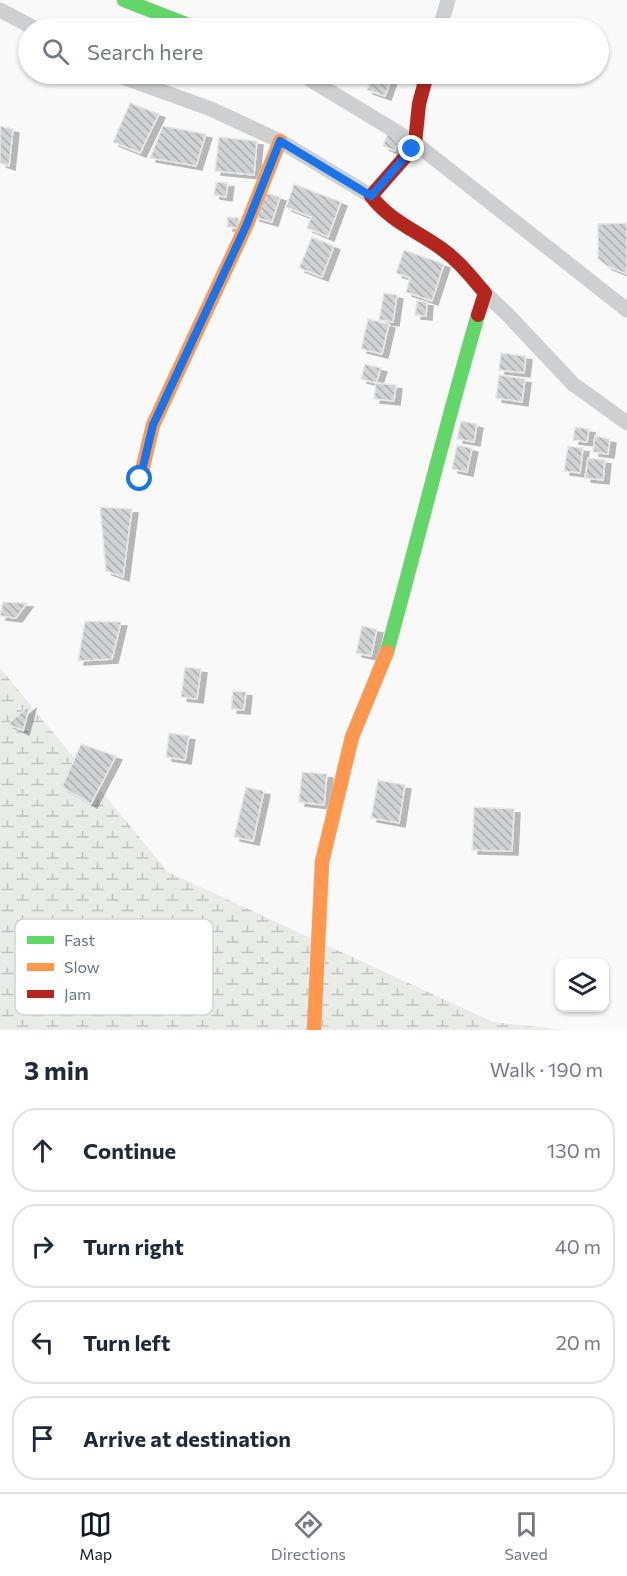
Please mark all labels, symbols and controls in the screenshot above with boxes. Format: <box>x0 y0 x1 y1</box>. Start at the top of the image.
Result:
search box <box>18 18 609 84</box>
icon: search <box>39 35 72 68</box>
text: Search here <box>87 38 203 65</box>
route end <box>398 135 424 161</box>
route start <box>126 465 152 491</box>
legend <box>15 919 213 1015</box>
text: Fast <box>64 930 95 949</box>
text: Slow <box>64 957 100 976</box>
map controls <box>555 958 609 1012</box>
button: layers <box>555 958 609 1012</box>
text: Jam <box>64 984 91 1003</box>
text: 3 min <box>24 1054 89 1085</box>
text: Walk · 190 m <box>490 1057 603 1081</box>
icon: ahead <box>26 1134 59 1167</box>
text: Continue <box>83 1137 176 1164</box>
text: 130 m <box>547 1138 601 1162</box>
icon: right <box>26 1230 59 1263</box>
text: Turn right <box>83 1233 184 1260</box>
text: 40 m <box>555 1234 601 1258</box>
icon: left <box>26 1326 59 1359</box>
text: Turn left <box>83 1329 170 1356</box>
text: 20 m <box>556 1330 601 1354</box>
icon: arrive <box>26 1422 59 1455</box>
text: Arrive at destination <box>83 1425 291 1452</box>
tab: Map <box>79 1508 112 1563</box>
tab: Directions <box>271 1508 346 1563</box>
tab: Saved <box>504 1508 548 1563</box>

